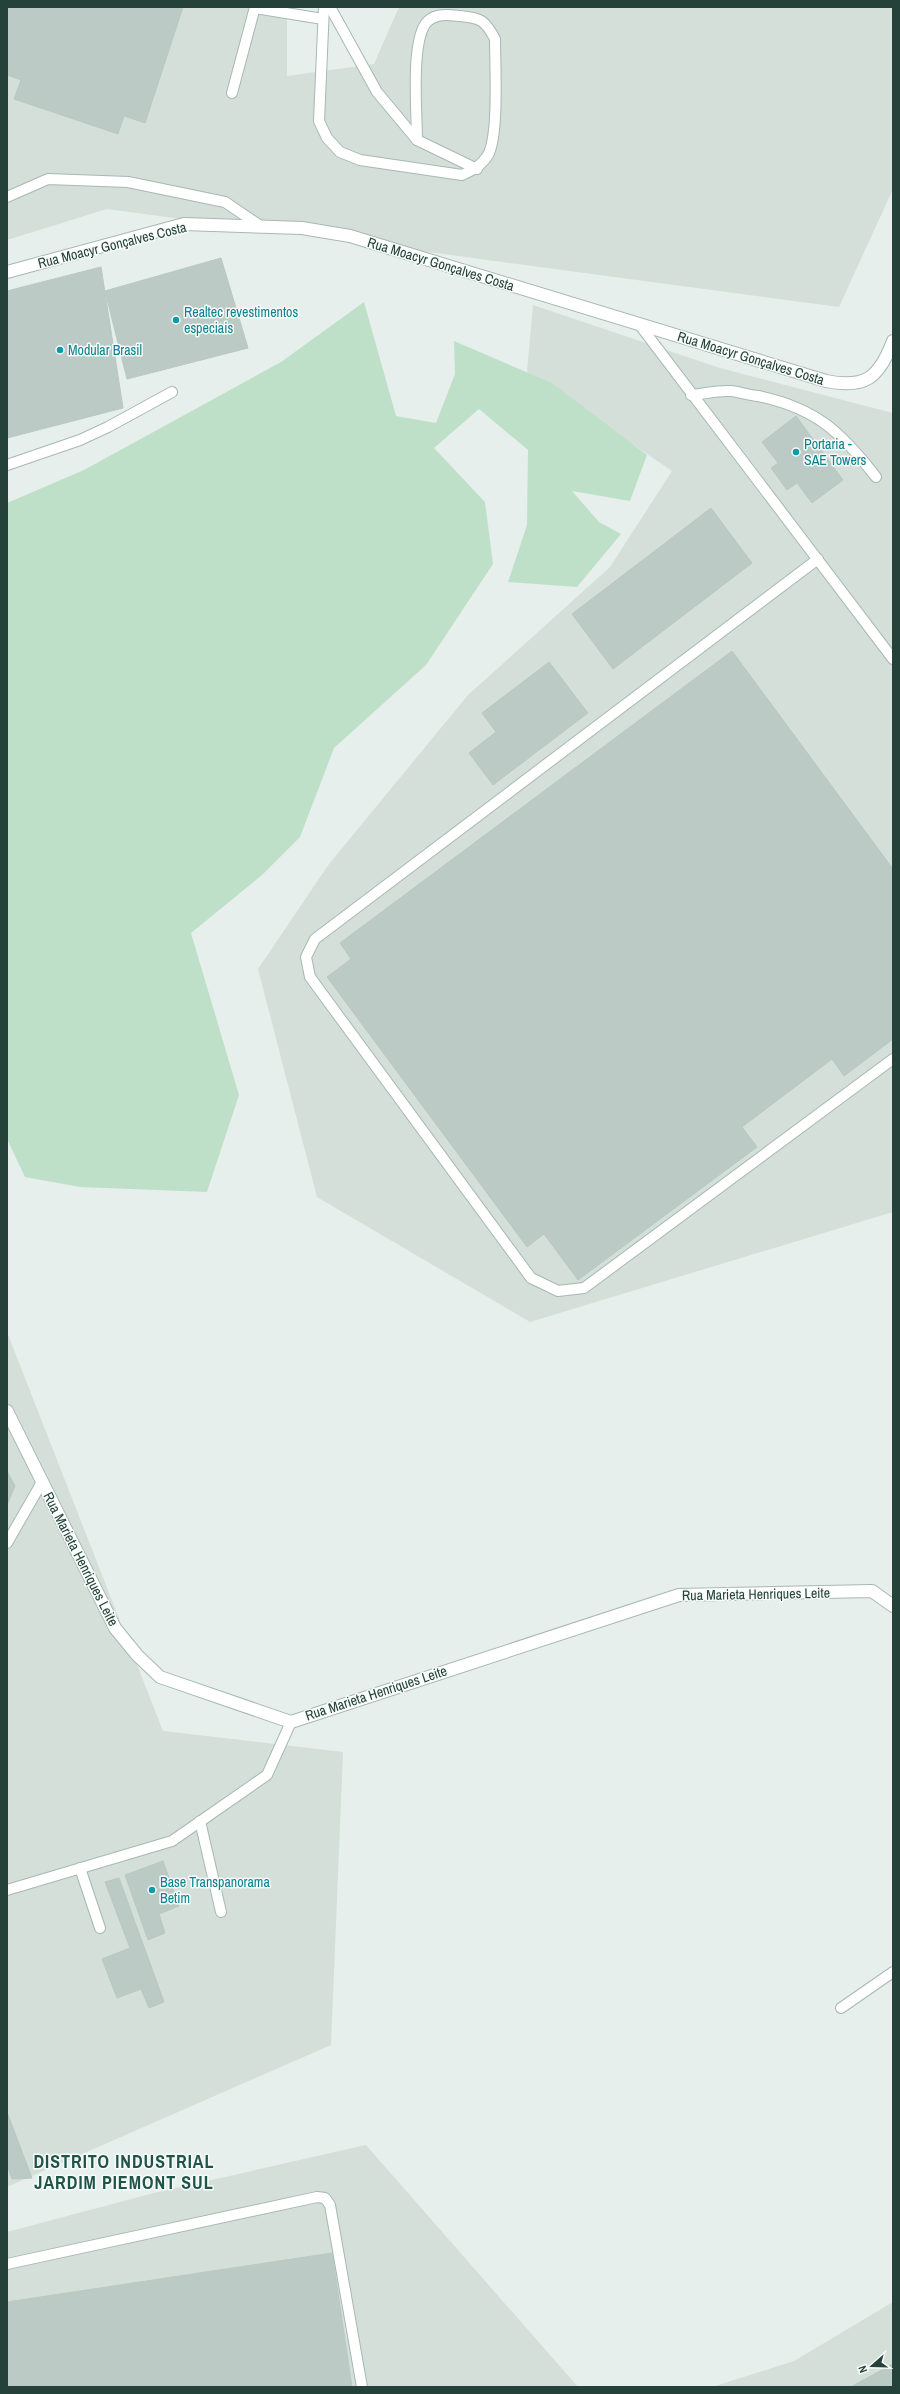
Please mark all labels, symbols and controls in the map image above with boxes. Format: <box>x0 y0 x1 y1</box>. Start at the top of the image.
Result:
street label: Rua Moacyr Gonçalves Costa <box>36 218 189 272</box>
street label: Rua Moacyr Gonçalves Costa <box>365 233 517 295</box>
place label: Realtec revestimentos especiais <box>184 303 298 337</box>
marker: Realtec revestimentos especiais <box>171 315 181 325</box>
street label: Rua Moacyr Gonçalves Costa <box>675 327 827 389</box>
place label: Modular Brasil <box>68 341 142 359</box>
marker: Modular Brasil <box>55 345 65 355</box>
place label: Portaria - SAE Towers <box>804 435 867 469</box>
marker: Portaria - SAE Towers <box>791 447 801 457</box>
street label: Rua Marieta Henriques Leite <box>39 1489 123 1629</box>
street label: Rua Marieta Henriques Leite <box>682 1584 830 1604</box>
street label: Rua Marieta Henriques Leite <box>303 1662 449 1724</box>
place label: Base Transpanorama Betim <box>160 1873 270 1907</box>
marker: Base Transpanorama Betim <box>147 1885 157 1895</box>
district label: DISTRITO INDUSTRIAL JARDIM PIEMONT SUL <box>33 2149 215 2195</box>
north arrow <box>852 2346 892 2386</box>
text: N <box>855 2364 870 2375</box>

